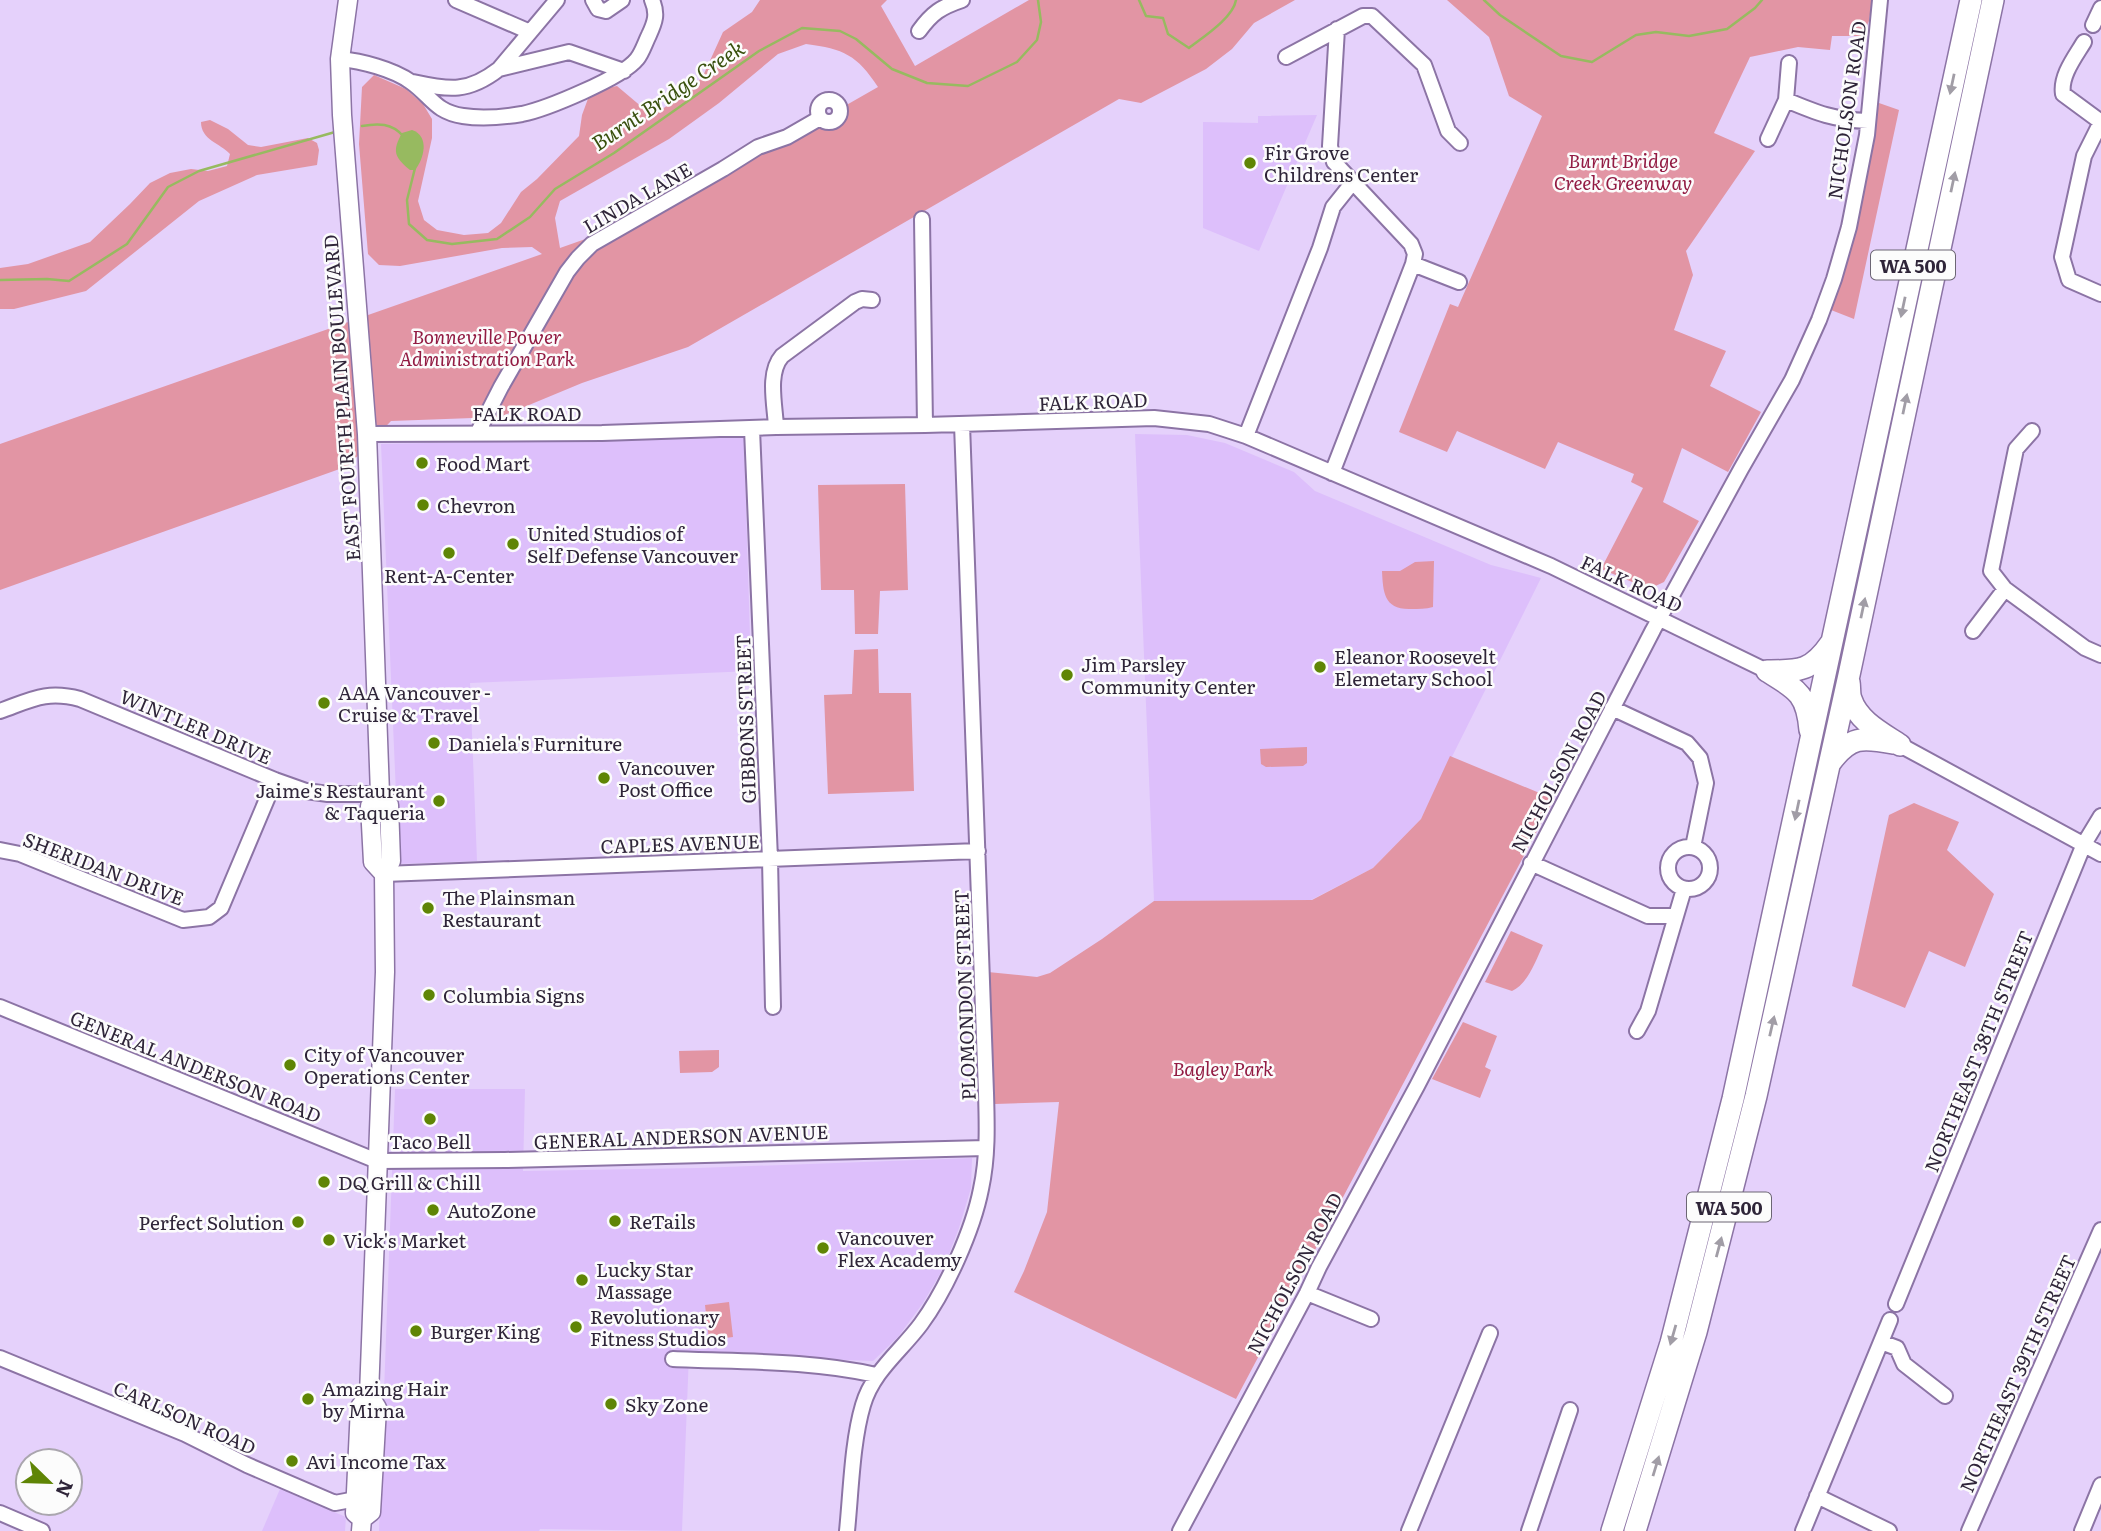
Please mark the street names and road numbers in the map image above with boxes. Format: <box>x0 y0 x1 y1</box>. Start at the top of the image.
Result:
street label: NICHOLSON ROAD <box>1820 19 1872 201</box>
street label: LINDA LANE <box>578 155 696 239</box>
street label: EAST FOURTH PLAIN BOULEVARD <box>316 234 366 562</box>
road number: WA 500 <box>1871 250 1955 279</box>
street label: FALK ROAD <box>1038 385 1148 417</box>
street label: FALK ROAD <box>472 399 582 427</box>
street label: FALK ROAD <box>1577 547 1687 619</box>
street label: GIBBONS STREET <box>728 634 762 804</box>
street label: WINTLER DRIVE <box>116 681 276 771</box>
street label: NICHOLSON ROAD <box>1503 685 1613 857</box>
street label: SHERIDAN DRIVE <box>19 824 189 912</box>
street label: CAPLES AVENUE <box>600 826 760 860</box>
street label: PLOMONDON STREET <box>946 889 982 1101</box>
street label: NORTHEAST 38TH STREET <box>1917 926 2039 1176</box>
street label: GENERAL ANDERSON ROAD <box>66 1003 326 1129</box>
street label: GENERAL ANDERSON AVENUE <box>533 1117 829 1155</box>
street label: NICHOLSON ROAD <box>1239 1187 1349 1359</box>
road number: WA 500 <box>1687 1192 1771 1222</box>
street label: NORTHEAST 39TH STREET <box>1952 1250 2082 1496</box>
street label: CARLSON ROAD <box>109 1373 261 1461</box>

